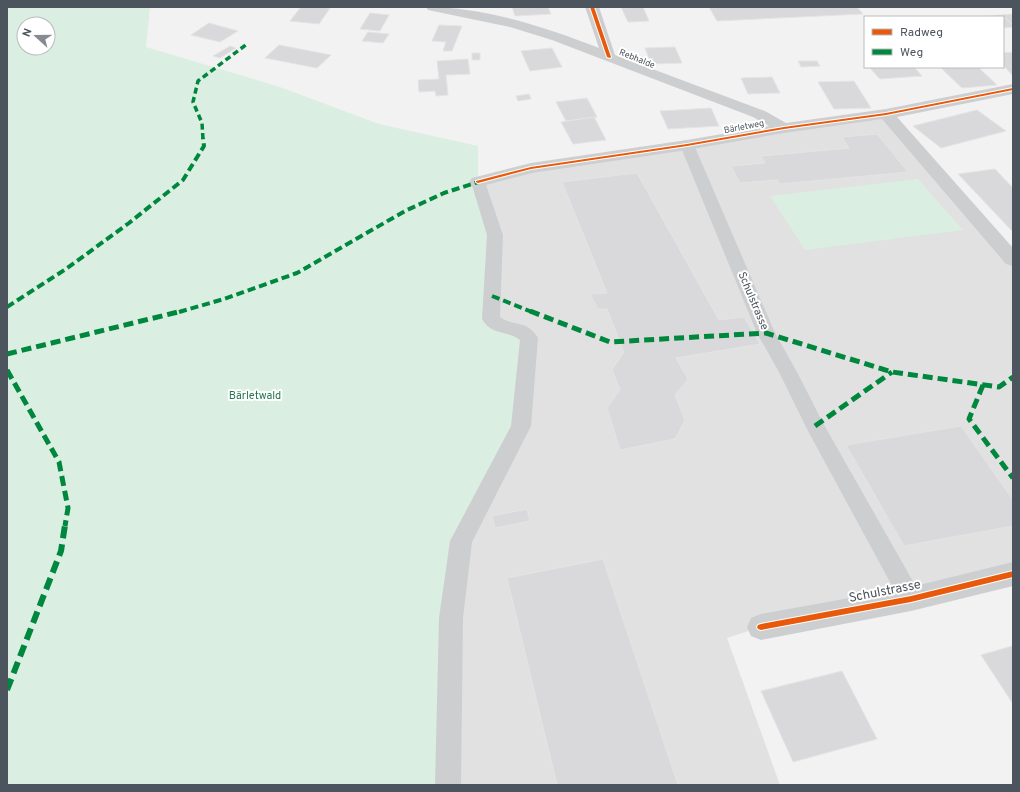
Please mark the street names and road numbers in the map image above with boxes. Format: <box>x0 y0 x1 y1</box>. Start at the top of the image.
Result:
street label: Rebhalde <box>617 47 657 71</box>
street label: Bärletweg <box>723 118 765 136</box>
street label: Schulstrasse <box>734 270 772 332</box>
street label: Schulstrasse <box>848 577 922 607</box>

